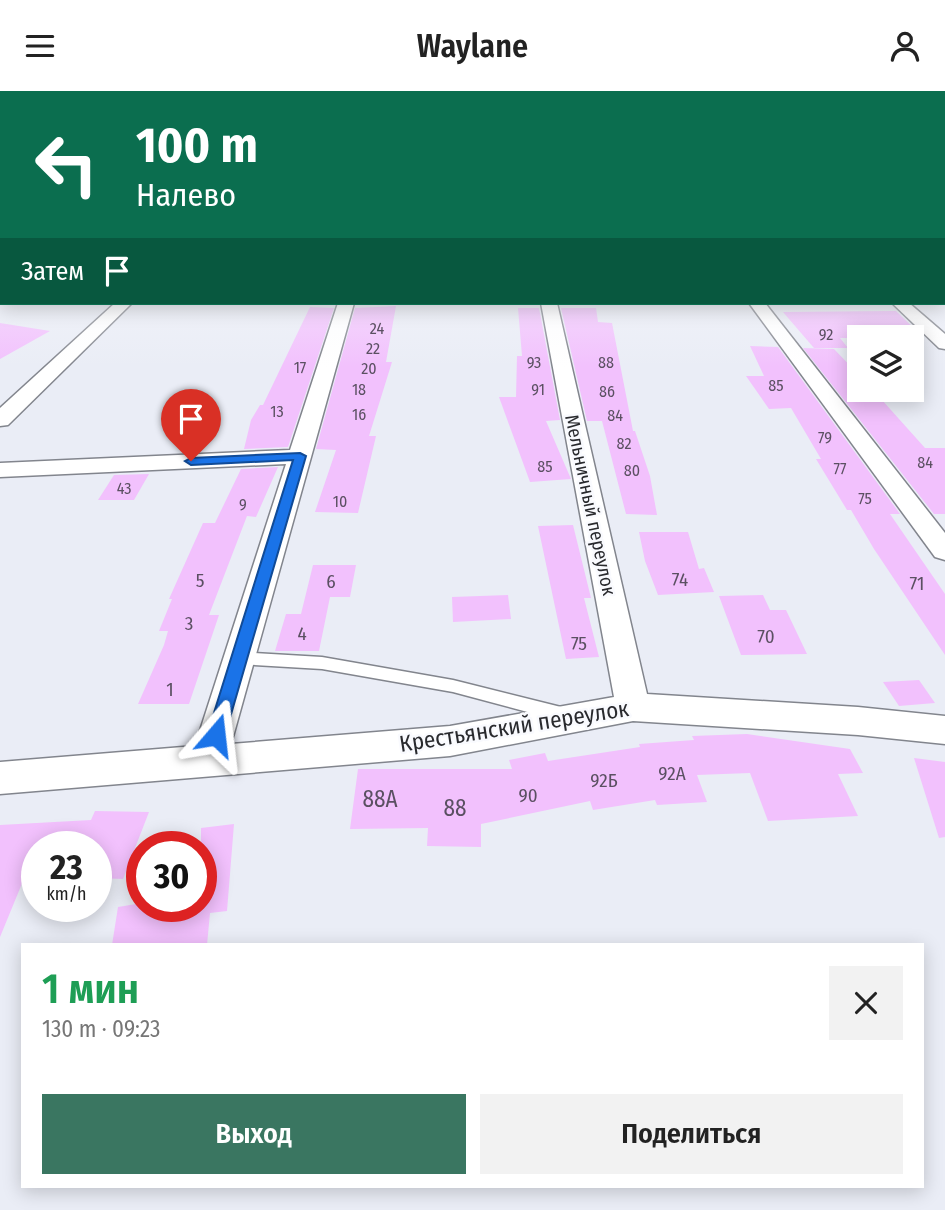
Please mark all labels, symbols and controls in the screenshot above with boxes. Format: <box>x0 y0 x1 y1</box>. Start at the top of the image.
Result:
icon: menu <box>21 27 59 65</box>
text: Waylane <box>417 27 528 65</box>
icon: person <box>886 27 924 65</box>
text: 100 m <box>136 116 258 175</box>
icon: left <box>21 119 112 210</box>
text: Налево <box>136 176 236 214</box>
icon: arrive <box>98 252 136 290</box>
text: Затем <box>21 256 84 287</box>
house number: 24 <box>370 319 384 338</box>
house number: 92 <box>819 325 833 344</box>
map controls <box>847 325 924 402</box>
button: layers <box>847 325 924 402</box>
house number: 22 <box>366 339 380 358</box>
house number: 93 <box>527 353 541 372</box>
house number: 88 <box>598 353 614 372</box>
house number: 17 <box>294 358 307 377</box>
house number: 20 <box>361 359 377 378</box>
house number: 85 <box>768 376 784 395</box>
house number: 18 <box>352 380 366 399</box>
house number: 91 <box>531 380 545 399</box>
house number: 86 <box>599 382 615 401</box>
pin <box>161 389 221 461</box>
icon: arrive <box>172 400 210 438</box>
house number: 13 <box>270 402 284 421</box>
house number: 16 <box>352 405 366 424</box>
house number: 84 <box>607 406 623 425</box>
street label: Мельничный переулок <box>560 413 621 598</box>
house number: 79 <box>818 428 832 447</box>
house number: 82 <box>617 434 631 453</box>
house number: 84 <box>917 453 933 472</box>
house number: 85 <box>537 457 553 476</box>
house number: 77 <box>833 459 847 478</box>
house number: 80 <box>624 461 640 480</box>
house number: 43 <box>117 479 131 498</box>
house number: 75 <box>858 489 872 508</box>
house number: 10 <box>333 492 347 511</box>
house number: 9 <box>239 495 247 514</box>
house number: 74 <box>672 568 688 591</box>
house number: 5 <box>196 569 204 592</box>
house number: 6 <box>326 570 336 593</box>
house number: 71 <box>910 572 924 595</box>
house number: 3 <box>185 612 193 635</box>
house number: 4 <box>297 622 307 645</box>
house number: 70 <box>757 625 775 648</box>
house number: 75 <box>571 632 587 655</box>
house number: 1 <box>166 678 174 701</box>
street label: Крестьянский переулок <box>397 694 631 758</box>
position arrow <box>179 698 253 772</box>
house number: 92А <box>658 762 686 785</box>
house number: 92Б <box>590 769 618 792</box>
house number: 90 <box>518 784 538 807</box>
house number: 88А <box>362 785 398 813</box>
house number: 88 <box>444 794 467 822</box>
speed limit sign: 30 <box>126 831 217 922</box>
text: 23 <box>50 846 83 888</box>
text: km/h <box>46 883 87 905</box>
text: 1 мин <box>42 964 139 1014</box>
button: close <box>829 966 903 1040</box>
text: 130 m · 09:23 <box>42 1015 160 1043</box>
button: Выход <box>42 1094 466 1174</box>
button: Поделиться <box>480 1094 903 1174</box>

